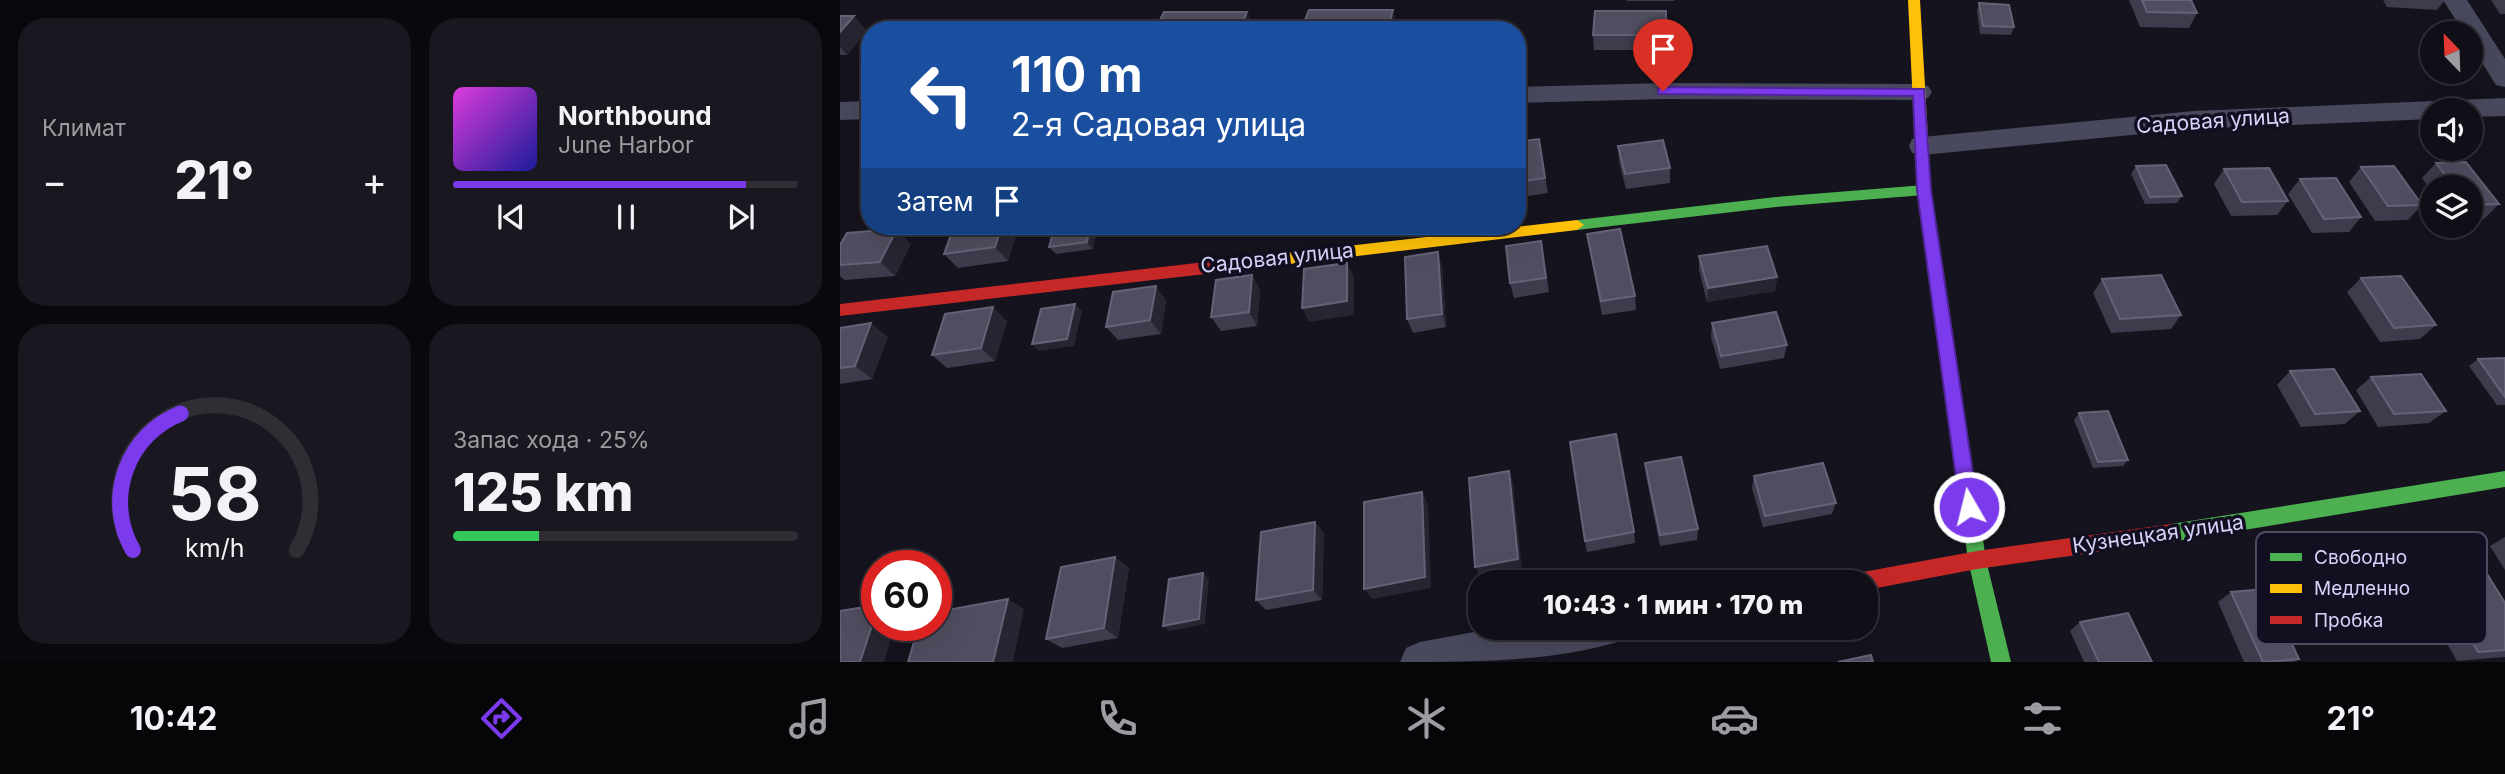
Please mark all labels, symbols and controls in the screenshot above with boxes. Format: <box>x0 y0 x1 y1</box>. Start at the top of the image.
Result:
pin <box>1633 19 1693 91</box>
north arrow <box>2420 21 2483 84</box>
map controls <box>2420 21 2483 238</box>
icon: arrive <box>1644 30 1682 68</box>
text: 110 m <box>1011 45 1143 104</box>
icon: left <box>896 49 987 140</box>
button: sound <box>2420 98 2483 161</box>
text: Northbound <box>558 100 712 131</box>
street label: Садовая улица <box>2135 103 2291 138</box>
text: 2-я Садовая улица <box>1011 105 1306 144</box>
text: Климат <box>42 114 126 142</box>
text: June Harbor <box>558 131 694 159</box>
text: 21° <box>174 149 255 212</box>
text: − <box>42 158 67 204</box>
text: + <box>362 158 387 204</box>
button: layers <box>2420 175 2483 238</box>
icon: arrive <box>988 182 1026 220</box>
text: Затем <box>896 186 974 217</box>
icon: previous <box>492 198 530 236</box>
icon: pause <box>607 198 645 236</box>
icon: next <box>722 198 760 236</box>
street label: Садовая улица <box>1199 237 1355 278</box>
text: Запас хода · 25% <box>453 426 650 454</box>
text: 58 <box>168 449 261 538</box>
text: 125 km <box>453 461 633 524</box>
position arrow <box>1932 470 2006 544</box>
street label: Кузнецкая улица <box>2071 509 2245 558</box>
legend <box>2256 532 2487 644</box>
text: km/h <box>185 533 244 563</box>
text: Свободно <box>2314 546 2407 569</box>
speed limit sign: 60 <box>861 550 952 641</box>
text: Медленно <box>2314 577 2410 600</box>
text: 10:43 · 1 мин · 170 m <box>1543 589 1803 620</box>
text: Пробка <box>2314 609 2383 632</box>
icon: directions <box>477 694 526 743</box>
icon: music <box>785 694 834 743</box>
icon: phone <box>1093 694 1142 743</box>
icon: climate <box>1402 694 1451 743</box>
icon: car <box>1710 694 1759 743</box>
icon: filters <box>2018 694 2067 743</box>
text: 10:42 <box>130 699 218 738</box>
text: 21° <box>2327 699 2375 738</box>

